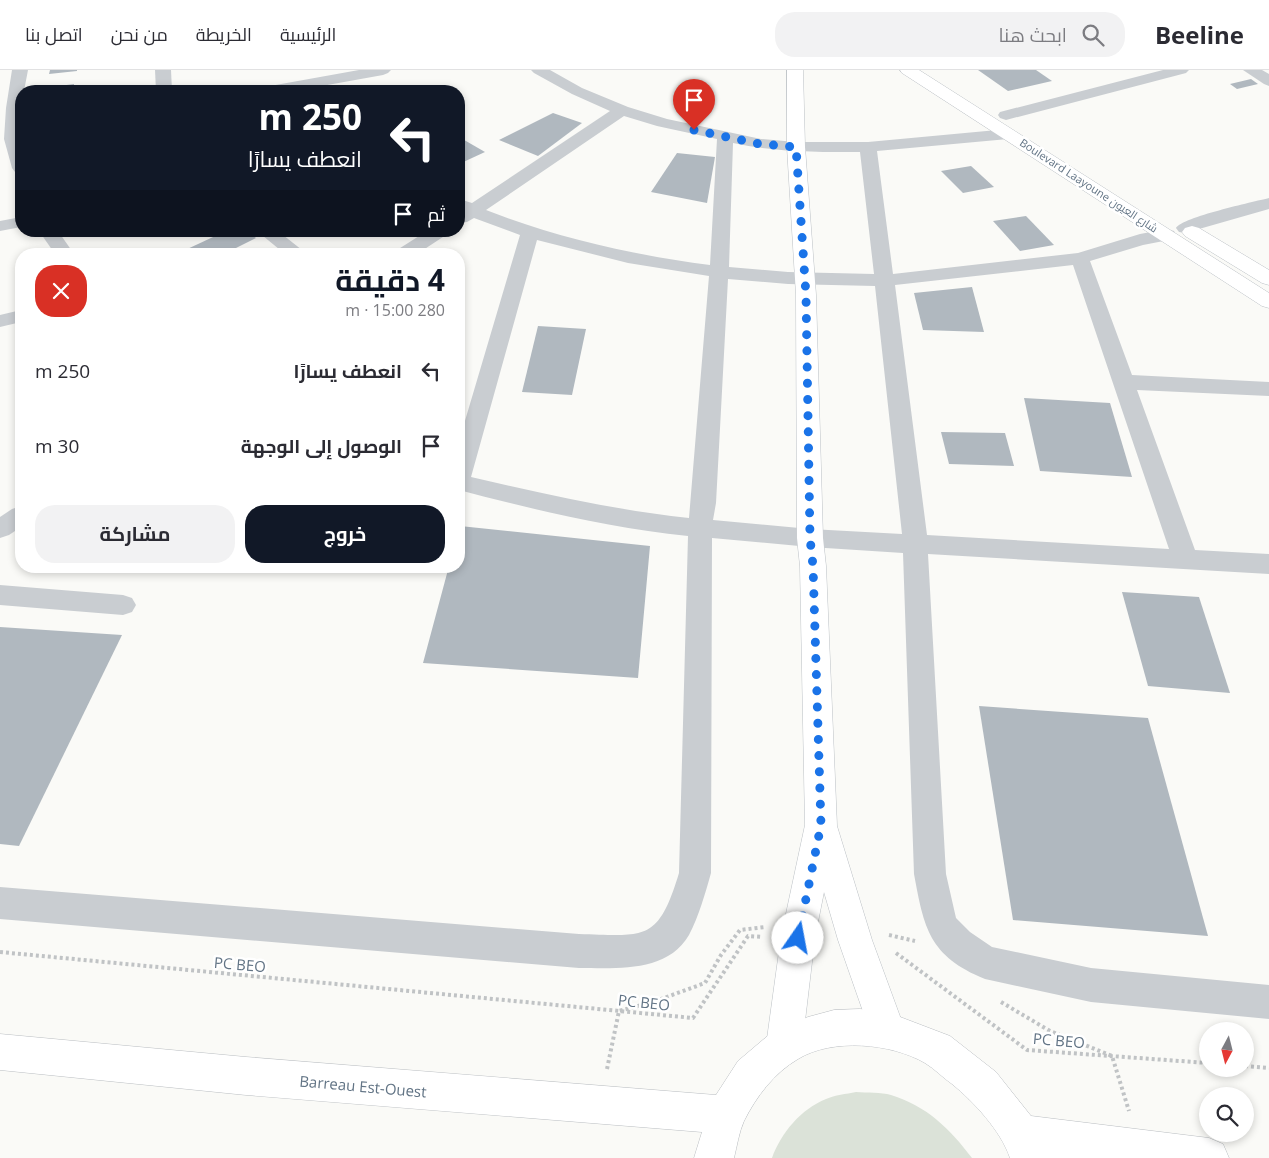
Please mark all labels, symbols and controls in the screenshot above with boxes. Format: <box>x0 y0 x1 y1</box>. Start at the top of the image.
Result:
search box <box>775 12 1125 57</box>
text: Beeline <box>1155 18 1244 51</box>
icon: search <box>1079 21 1107 49</box>
text: اتصل بنا <box>25 22 83 46</box>
text: من نحن <box>111 22 168 46</box>
text: الخريطة <box>196 22 252 46</box>
text: الرئيسية <box>280 22 336 46</box>
text: ابحث هنا <box>998 22 1067 48</box>
pin <box>673 79 715 130</box>
icon: arrive <box>680 86 708 114</box>
text: 250 m <box>258 93 362 140</box>
icon: left <box>380 105 445 170</box>
street label: Boulevard Laayoune شارع العيون <box>1017 135 1161 236</box>
text: انعطف يسارًا <box>248 143 362 173</box>
icon: arrive <box>389 200 417 228</box>
text: ثم <box>427 201 445 227</box>
text: 4 دقيقة <box>335 259 445 300</box>
button: close <box>35 265 87 317</box>
text: 280 m · 15:00 <box>345 299 445 321</box>
icon: left <box>417 357 445 385</box>
text: 250 m <box>35 358 90 384</box>
text: انعطف يسارًا <box>293 358 402 384</box>
icon: arrive <box>417 432 445 460</box>
text: 30 m <box>35 433 79 459</box>
text: الوصول إلى الوجهة <box>241 433 402 459</box>
button: مشاركة <box>35 505 235 563</box>
button: خروج <box>245 505 445 563</box>
position arrow <box>771 911 823 963</box>
street label: PC BEO <box>213 952 267 976</box>
street label: PC BEO <box>617 989 671 1015</box>
north arrow <box>1199 1022 1254 1078</box>
map controls <box>1199 1022 1254 1142</box>
street label: PC BEO <box>1032 1028 1086 1052</box>
street label: Barreau Est-Ouest <box>299 1070 427 1102</box>
button: search <box>1199 1087 1254 1142</box>

